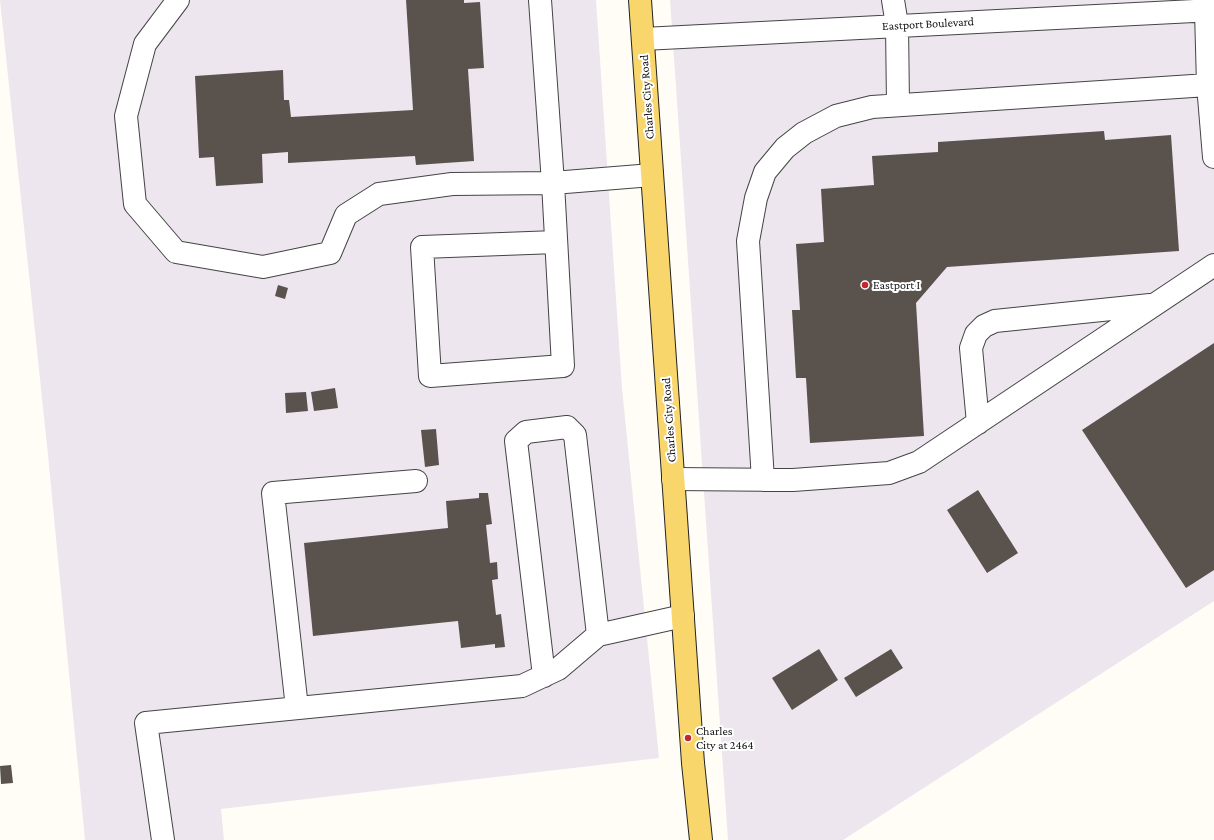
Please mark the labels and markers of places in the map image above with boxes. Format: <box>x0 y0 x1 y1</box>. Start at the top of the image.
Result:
place label: Eastport I <box>873 278 920 292</box>
marker: Eastport I <box>860 280 870 290</box>
place label: Charles City at 2464 <box>696 724 754 752</box>
marker: Charles City at 2464 <box>683 733 693 743</box>

